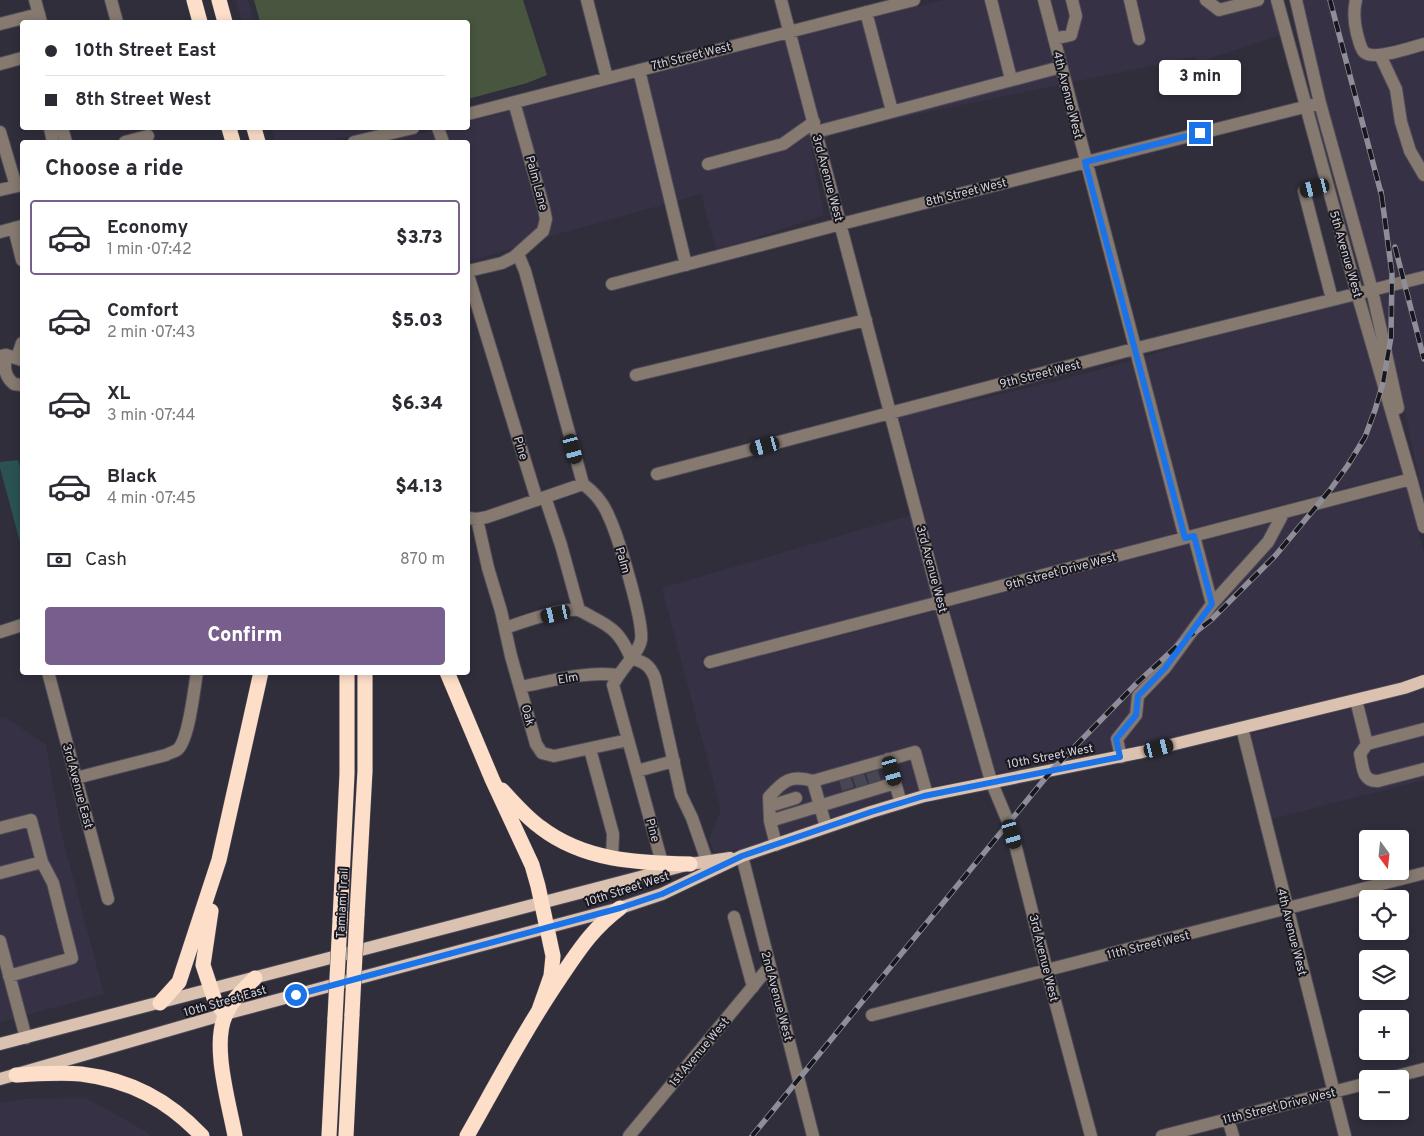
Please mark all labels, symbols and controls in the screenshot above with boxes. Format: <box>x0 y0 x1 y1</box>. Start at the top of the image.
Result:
text: 10th Street East <box>75 39 216 63</box>
street label: 7th Street West <box>650 39 733 75</box>
street label: 4th Avenue West <box>1048 50 1086 141</box>
callout: 3 min <box>1159 61 1241 96</box>
text: 3 min <box>1179 67 1221 87</box>
text: 8th Street West <box>75 88 211 112</box>
route end <box>1189 122 1211 144</box>
street label: 3rd Avenue West <box>808 133 846 224</box>
street label: Palm Lane <box>521 154 551 213</box>
text: Choose a ride <box>45 156 183 183</box>
street label: 8th Street West <box>924 175 1008 211</box>
car <box>1298 177 1331 199</box>
street label: 5th Avenue West <box>1325 209 1365 300</box>
icon: car <box>47 215 92 260</box>
text: Economy <box>107 216 188 240</box>
text: $3.73 <box>396 226 443 250</box>
text: 1 min · 07:42 <box>107 240 192 260</box>
icon: car <box>47 298 92 343</box>
text: Comfort <box>107 299 179 323</box>
text: $5.03 <box>391 309 443 333</box>
text: 2 min · 07:43 <box>107 323 195 343</box>
street label: 9th Street West <box>998 357 1082 393</box>
icon: car <box>47 381 92 426</box>
text: XL <box>107 382 130 406</box>
text: $6.34 <box>391 392 443 416</box>
text: 3 min · 07:44 <box>107 406 196 426</box>
car <box>561 433 584 465</box>
street label: Pine <box>509 434 531 462</box>
car <box>748 435 781 457</box>
icon: car <box>47 464 92 509</box>
text: Black <box>107 465 157 489</box>
text: $4.13 <box>395 475 443 499</box>
text: 4 min · 07:45 <box>107 489 196 509</box>
street label: 3rd Avenue West <box>912 524 950 615</box>
street label: Palm <box>611 545 633 575</box>
icon: cash <box>45 546 73 574</box>
text: Cash <box>85 548 127 572</box>
street label: 9th Street Drive West <box>1004 549 1118 594</box>
text: 870 m <box>400 550 445 570</box>
car <box>539 603 572 625</box>
button: Confirm <box>45 607 445 665</box>
street label: Elm <box>557 669 580 689</box>
street label: Oak <box>517 703 538 728</box>
car <box>1142 737 1175 759</box>
street label: 10th Street West <box>1006 741 1095 773</box>
street label: 3rd Avenue East <box>58 742 96 830</box>
car <box>880 755 903 787</box>
street label: Pine <box>641 817 663 844</box>
car <box>1000 817 1023 851</box>
north arrow <box>1359 830 1409 880</box>
map controls <box>1359 830 1409 1120</box>
street label: Tamiami Trail <box>333 867 353 939</box>
street label: 10th Street West <box>583 869 672 911</box>
street label: 4th Avenue West <box>1272 887 1310 978</box>
button: locate <box>1359 890 1409 940</box>
street label: 3rd Avenue West <box>1024 913 1062 1004</box>
street label: 11th Street West <box>1105 928 1191 964</box>
street label: 2nd Avenue West <box>756 950 796 1043</box>
button: layers <box>1359 950 1409 1000</box>
street label: 10th Street East <box>182 983 269 1021</box>
route start <box>285 984 307 1006</box>
button: + <box>1359 1010 1409 1060</box>
street label: 1st Avenue West <box>666 1015 733 1091</box>
button: − <box>1359 1070 1409 1120</box>
street label: 11th Street Drive West <box>1221 1085 1337 1129</box>

